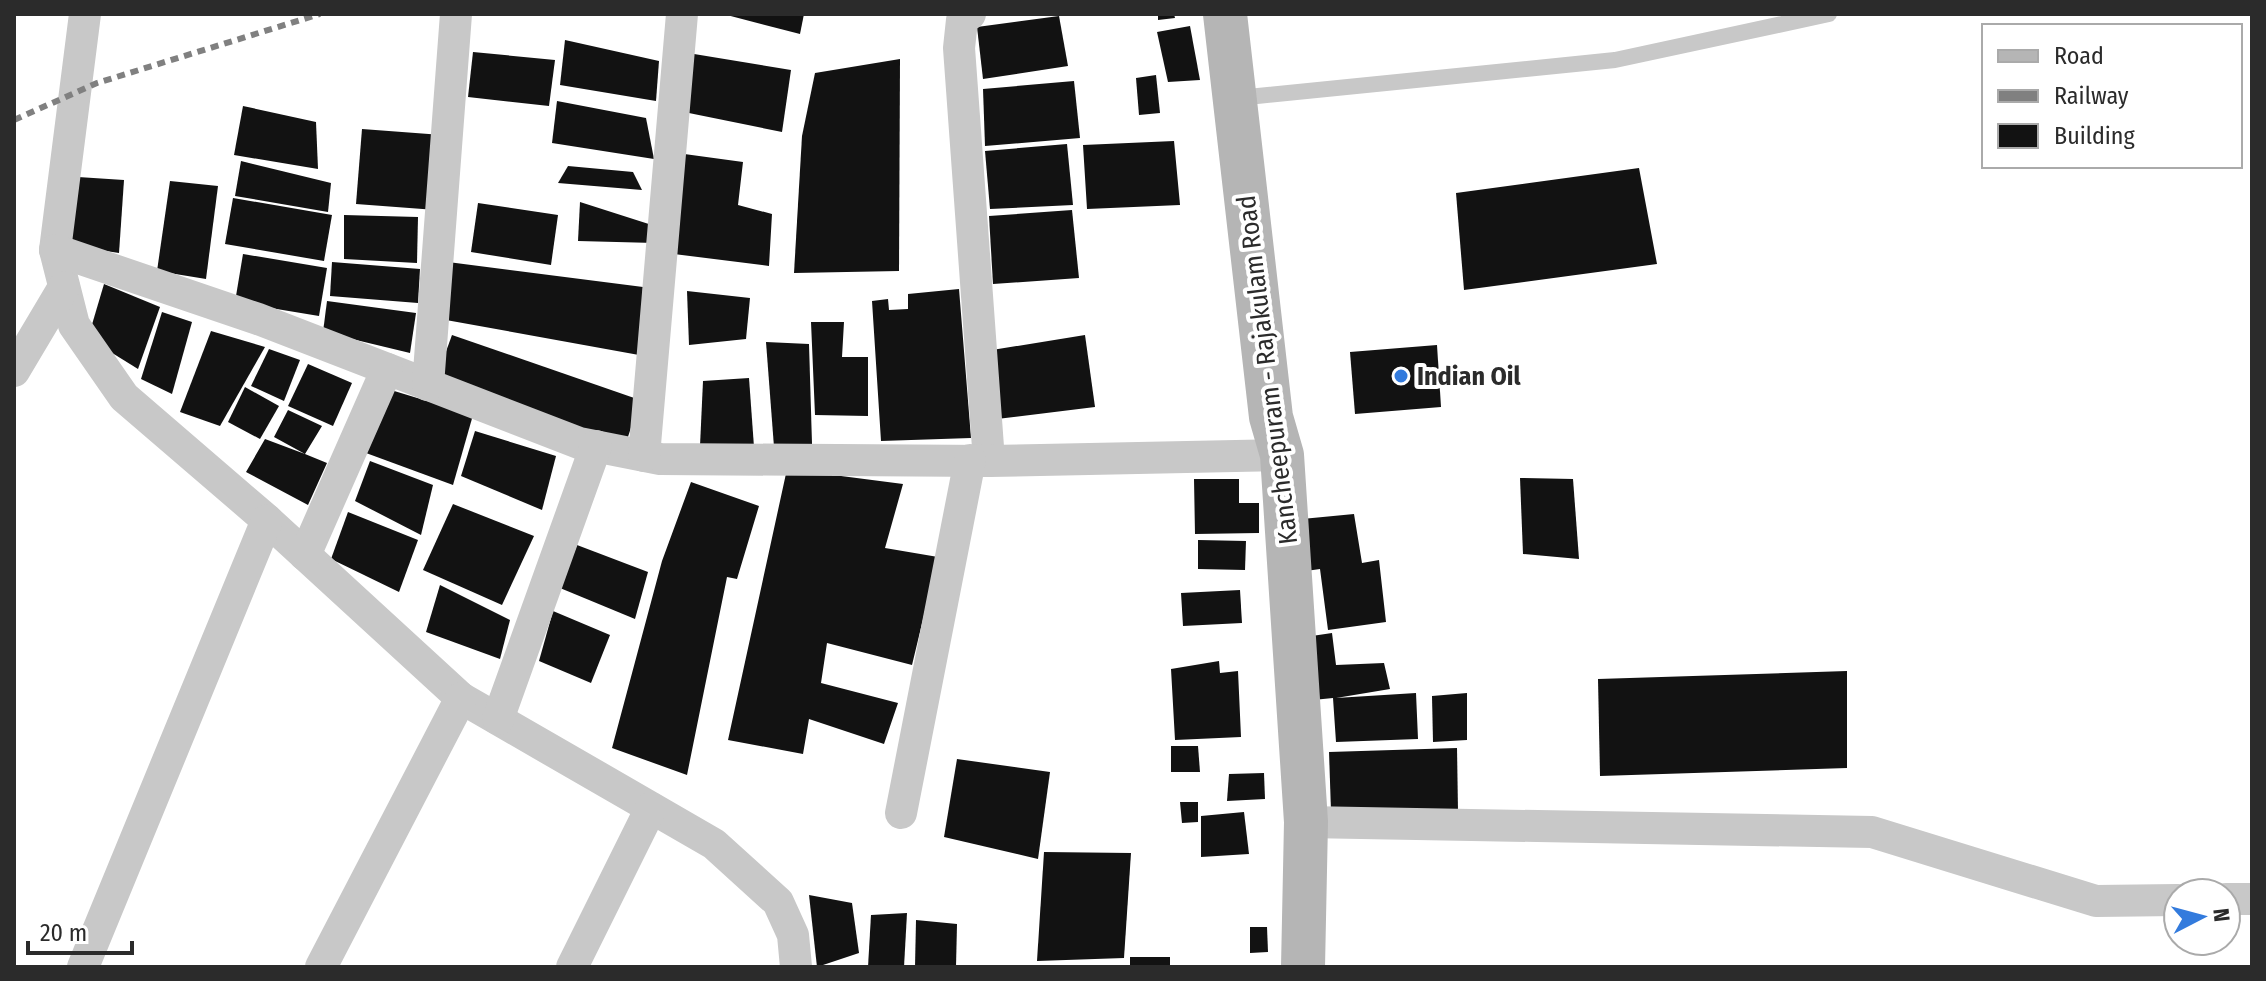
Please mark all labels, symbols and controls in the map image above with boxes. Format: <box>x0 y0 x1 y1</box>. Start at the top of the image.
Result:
legend <box>1982 24 2242 168</box>
text: Road <box>2054 42 2104 70</box>
text: Railway <box>2054 82 2129 110</box>
text: Building <box>2054 122 2136 150</box>
street label: Kancheepuram - Rajakulam Road <box>1231 194 1304 546</box>
place label: Indian Oil <box>1417 361 1522 392</box>
marker: Indian Oil <box>1392 367 1410 385</box>
north arrow <box>2162 877 2242 957</box>
scale bar <box>28 905 132 955</box>
text: N <box>2207 907 2236 923</box>
text: 20 m <box>40 919 87 947</box>

